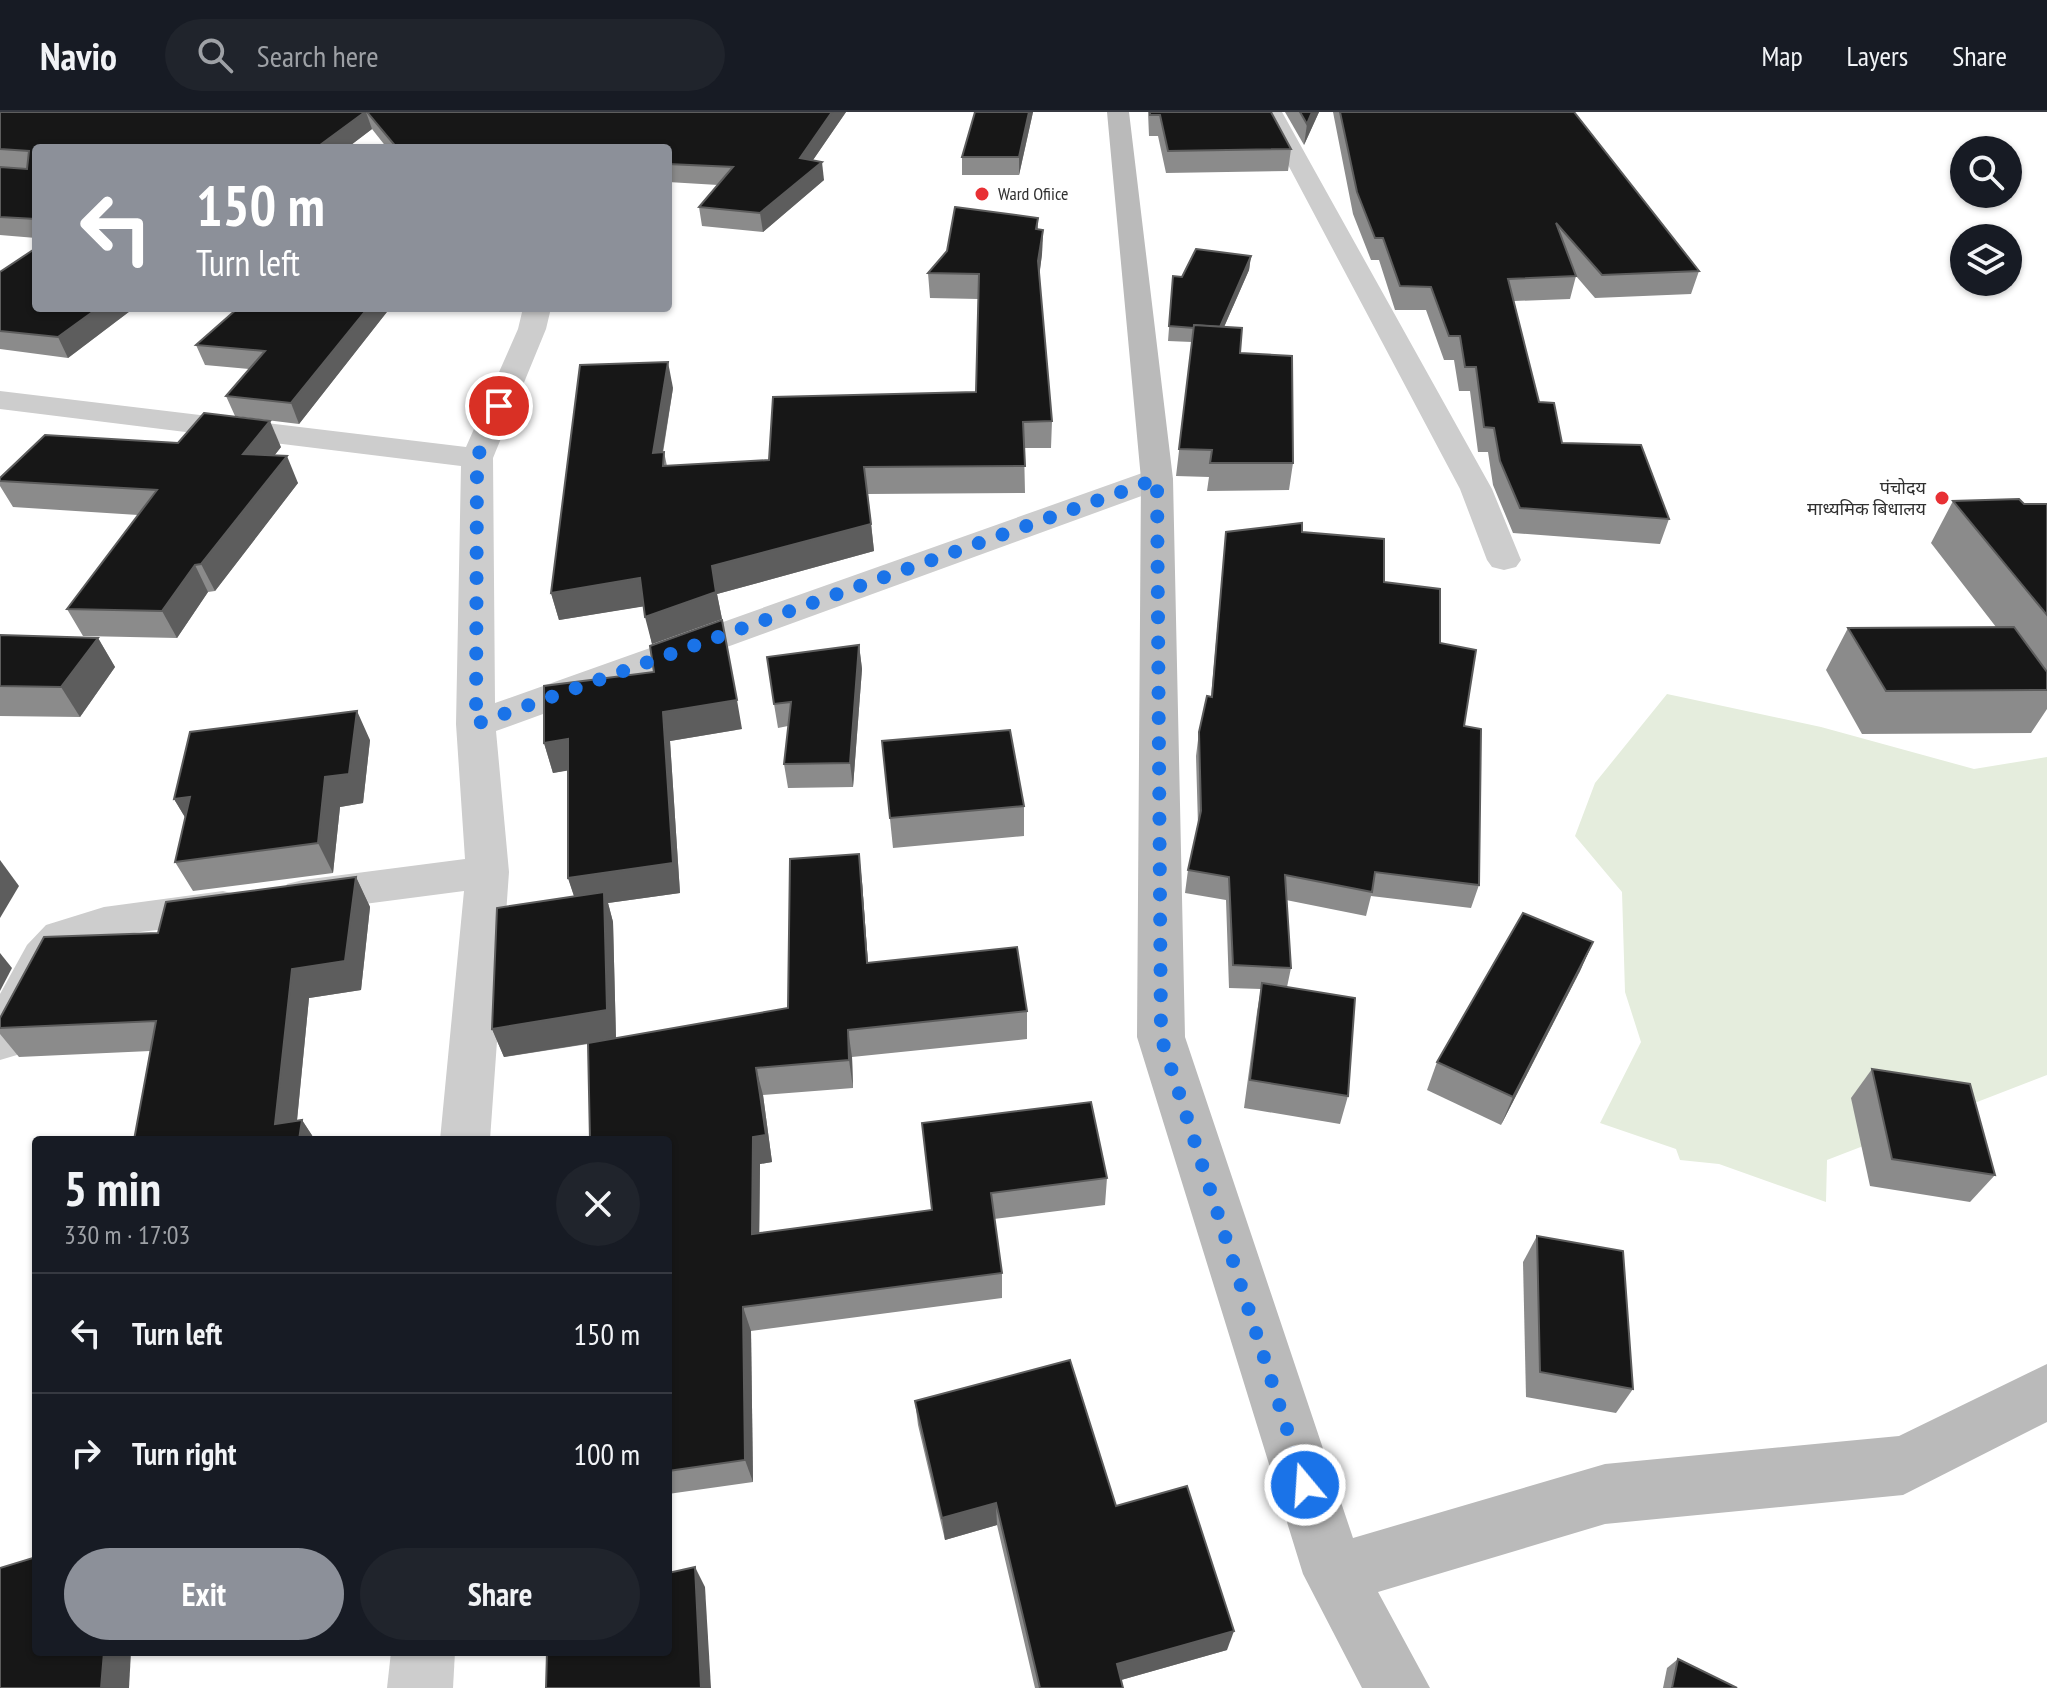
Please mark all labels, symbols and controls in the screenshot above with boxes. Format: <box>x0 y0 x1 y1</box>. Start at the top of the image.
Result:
search box <box>165 19 725 91</box>
text: Navio <box>40 31 117 80</box>
icon: search <box>193 33 237 77</box>
text: Search here <box>257 36 379 75</box>
text: Map <box>1761 37 1803 74</box>
text: Layers <box>1847 37 1908 74</box>
text: Share <box>1952 37 2007 74</box>
map controls <box>1950 136 2022 296</box>
button: search <box>1950 136 2022 208</box>
text: 150 m <box>196 169 325 241</box>
icon: left <box>64 176 168 280</box>
place label: Ward Ofiice <box>998 182 1068 205</box>
marker: Ward Ofiice <box>973 185 991 203</box>
button: layers <box>1950 224 2022 296</box>
text: Turn left <box>196 239 300 286</box>
pin <box>465 372 533 440</box>
icon: arrive <box>477 384 521 428</box>
place label: पंचोदय माध्यमिक बिधालय <box>1807 476 1927 520</box>
marker: पंचोदय माध्यमिक बिधालय <box>1933 489 1951 507</box>
text: 5 min <box>64 1157 161 1219</box>
button: close <box>556 1162 640 1246</box>
text: 330 m · 17:03 <box>64 1218 190 1251</box>
icon: left <box>64 1311 108 1355</box>
text: Turn left <box>132 1314 222 1353</box>
text: 150 m <box>574 1314 640 1353</box>
icon: right <box>64 1431 108 1475</box>
text: Turn right <box>132 1434 236 1473</box>
text: 100 m <box>574 1434 640 1473</box>
position arrow <box>1263 1443 1347 1527</box>
button: Exit <box>64 1548 344 1640</box>
button: Share <box>360 1548 640 1640</box>

